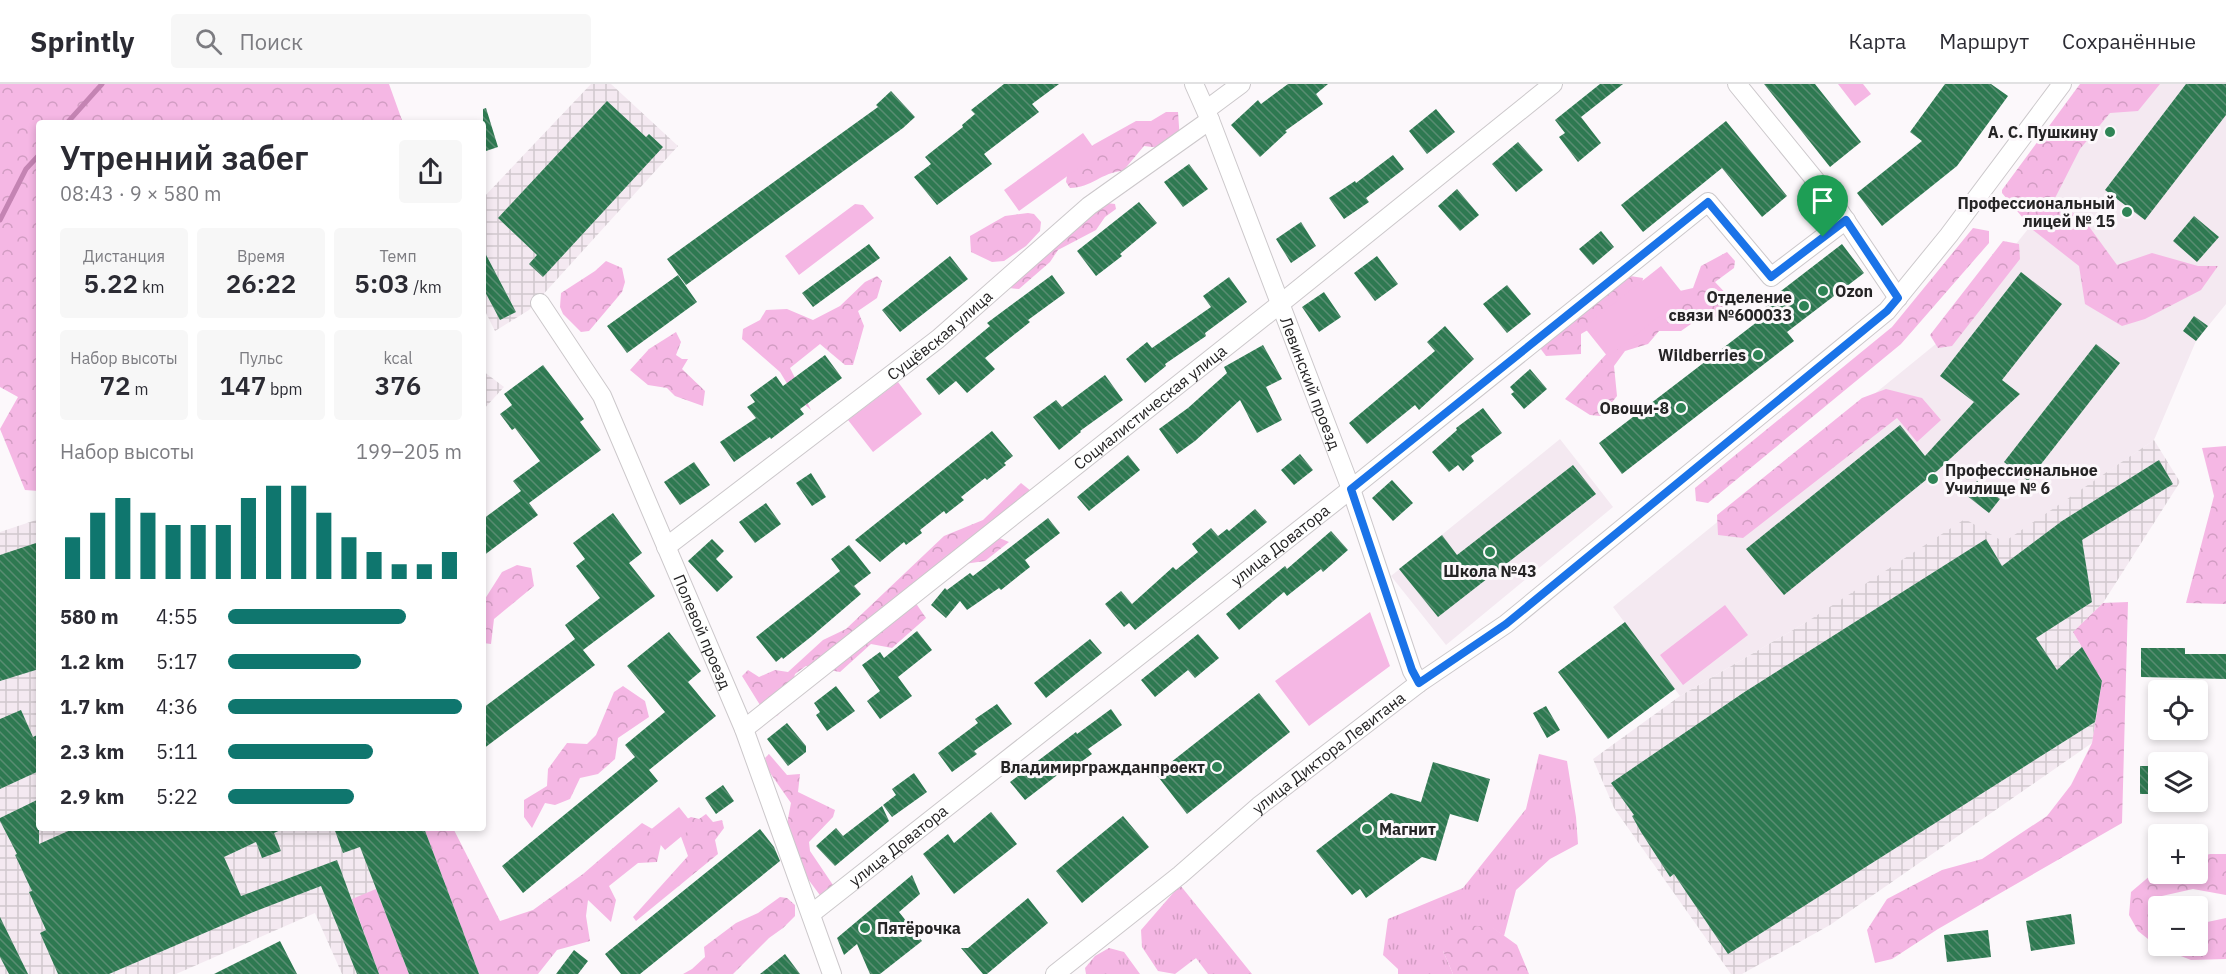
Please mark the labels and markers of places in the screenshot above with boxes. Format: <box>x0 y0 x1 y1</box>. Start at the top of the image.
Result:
place label: А. С. Пушкину <box>1988 122 2098 142</box>
marker: А. С. Пушкину <box>2103 125 2117 139</box>
pin <box>1797 175 1848 237</box>
place label: Профессиональный лицей № 15 <box>1957 193 2115 231</box>
marker: Профессиональный лицей № 15 <box>2120 205 2134 219</box>
place label: Ozon <box>1835 281 1873 301</box>
marker: Ozon <box>1816 284 1830 298</box>
place label: Отделение связи №600033 <box>1669 287 1792 325</box>
marker: Отделение связи №600033 <box>1797 299 1811 313</box>
place label: Wildberries <box>1658 345 1746 365</box>
marker: Wildberries <box>1751 348 1765 362</box>
place label: Овощи-8 <box>1599 398 1669 418</box>
marker: Овощи-8 <box>1674 401 1688 415</box>
place label: Профессиональное Училище № 6 <box>1945 460 2098 498</box>
marker: Профессиональное Училище № 6 <box>1926 472 1940 486</box>
marker: Школа №43 <box>1483 545 1497 559</box>
place label: Школа №43 <box>1443 561 1537 581</box>
place label: Владимиргражданпроект <box>1000 757 1205 777</box>
marker: Владимиргражданпроект <box>1210 760 1224 774</box>
place label: Магнит <box>1379 819 1436 839</box>
marker: Магнит <box>1360 822 1374 836</box>
place label: Пятёрочка <box>877 918 961 938</box>
marker: Пятёрочка <box>858 921 872 935</box>

